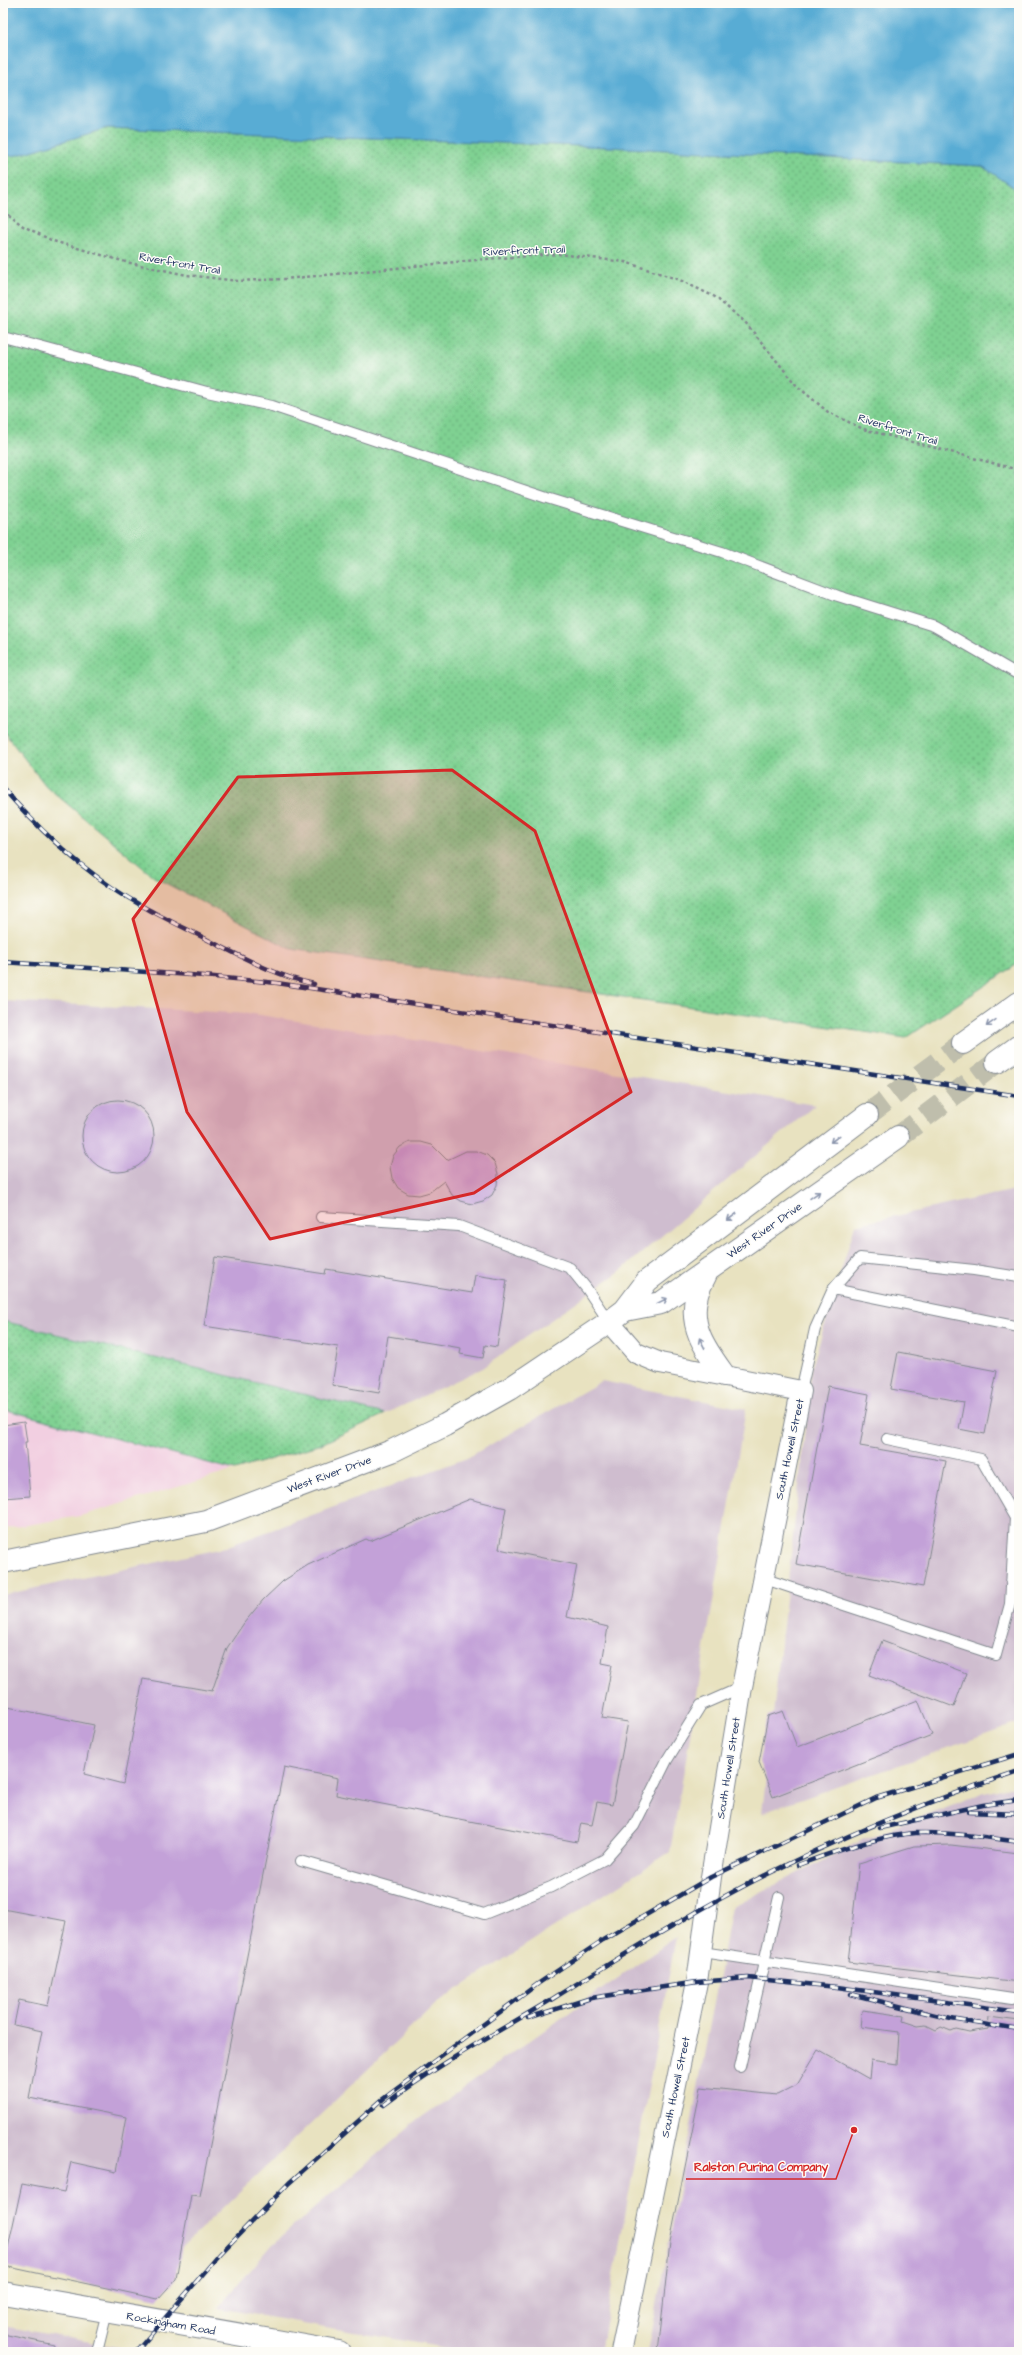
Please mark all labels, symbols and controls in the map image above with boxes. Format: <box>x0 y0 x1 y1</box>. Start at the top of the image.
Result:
street label: Riverfront Trail <box>483 242 566 259</box>
street label: Riverfront Trail <box>138 249 222 278</box>
street label: Riverfront Trail <box>856 410 940 449</box>
one-way arrow <box>986 1019 997 1027</box>
one-way arrow <box>830 1134 841 1143</box>
one-way arrow <box>809 1191 820 1199</box>
street label: West River Drive <box>724 1199 805 1262</box>
one-way arrow <box>726 1213 737 1221</box>
one-way arrow <box>656 1297 668 1304</box>
one-way arrow <box>698 1337 705 1349</box>
street label: South Howell Street <box>771 1397 808 1501</box>
street label: West River Drive <box>285 1452 374 1497</box>
street label: South Howell Street <box>713 1716 744 1820</box>
street label: South Howell Street <box>657 2035 694 2139</box>
callout: Ralston Purina Company <box>686 2155 836 2179</box>
text: Ralston Purina Company <box>694 2159 828 2177</box>
street label: Rockingham Road <box>125 2308 217 2340</box>

